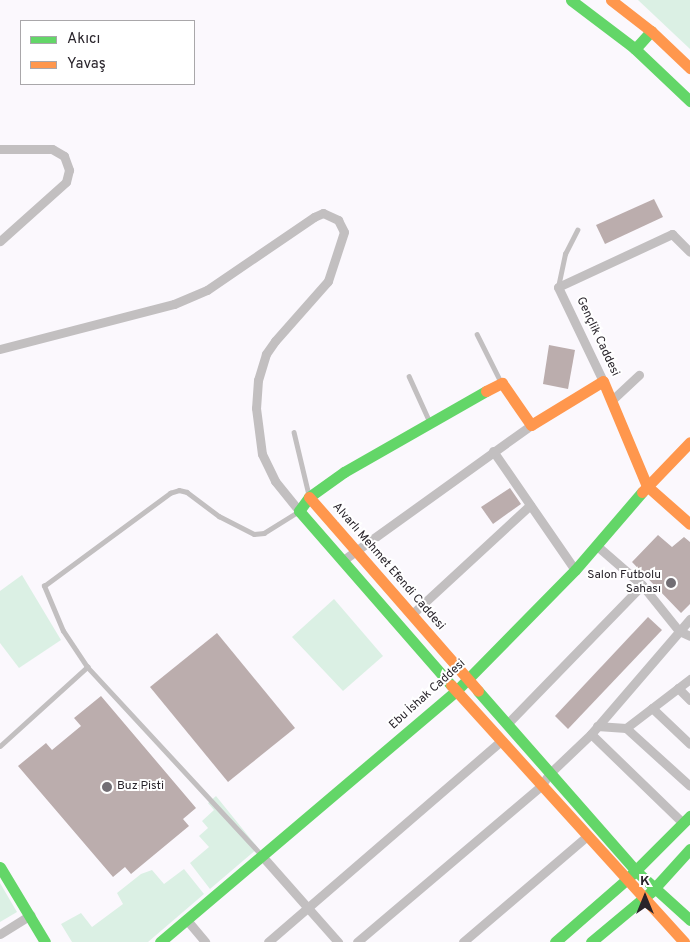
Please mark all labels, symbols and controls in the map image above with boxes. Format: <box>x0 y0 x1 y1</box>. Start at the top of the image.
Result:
legend <box>20 20 195 85</box>
text: Akıcı <box>67 30 100 49</box>
text: Yavaş <box>67 55 106 74</box>
street label: Gençlik Caddesi <box>572 295 622 379</box>
street label: Alvarlı Mehmet Efendi Caddesi <box>329 500 447 634</box>
place label: Salon Futbolu Sahası <box>587 569 661 597</box>
marker: Salon Futbolu Sahası <box>665 577 677 589</box>
street label: Ebu İshak Caddesi <box>387 657 469 733</box>
place label: Buz Pisti <box>117 780 164 794</box>
marker: Buz Pisti <box>101 781 113 793</box>
north arrow <box>620 872 670 922</box>
text: K <box>640 873 650 890</box>

